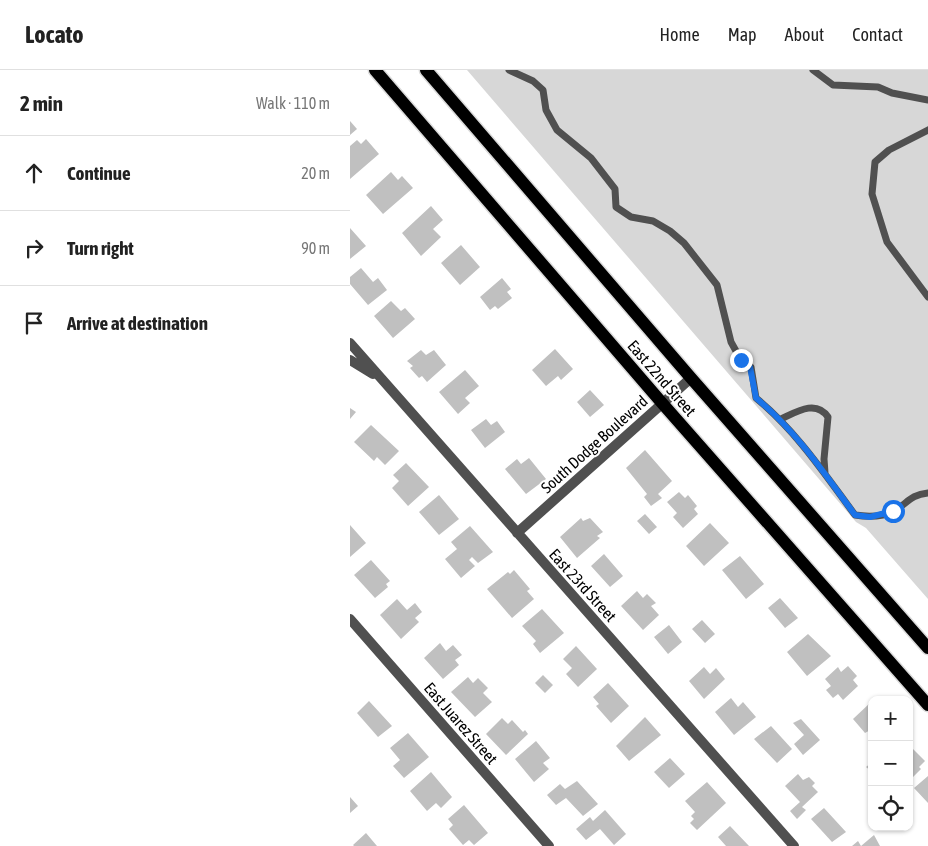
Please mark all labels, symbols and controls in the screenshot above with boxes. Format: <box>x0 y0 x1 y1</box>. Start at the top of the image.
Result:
text: Locato <box>25 21 84 48</box>
text: Home <box>660 24 700 45</box>
text: Map <box>728 24 757 45</box>
text: About <box>785 24 824 45</box>
text: Contact <box>852 24 903 45</box>
text: 2 min <box>20 91 63 115</box>
text: Walk · 110 m <box>256 94 330 112</box>
icon: ahead <box>20 159 48 187</box>
text: Continue <box>67 162 131 184</box>
text: 20 m <box>301 164 330 182</box>
icon: right <box>20 234 48 262</box>
text: Turn right <box>67 237 134 259</box>
text: 90 m <box>301 239 330 257</box>
icon: arrive <box>20 309 48 337</box>
text: Arrive at destination <box>67 312 208 334</box>
street label: East 22nd Street <box>624 336 700 420</box>
route end <box>730 349 753 372</box>
street label: South Dodge Boulevard <box>537 392 652 497</box>
route start <box>882 500 905 523</box>
street label: East 23rd Street <box>546 545 621 625</box>
street label: East Juarez Street <box>421 679 502 768</box>
map controls <box>868 696 913 831</box>
button: + <box>868 696 913 741</box>
button: − <box>868 741 913 786</box>
button: locate <box>868 786 913 831</box>

